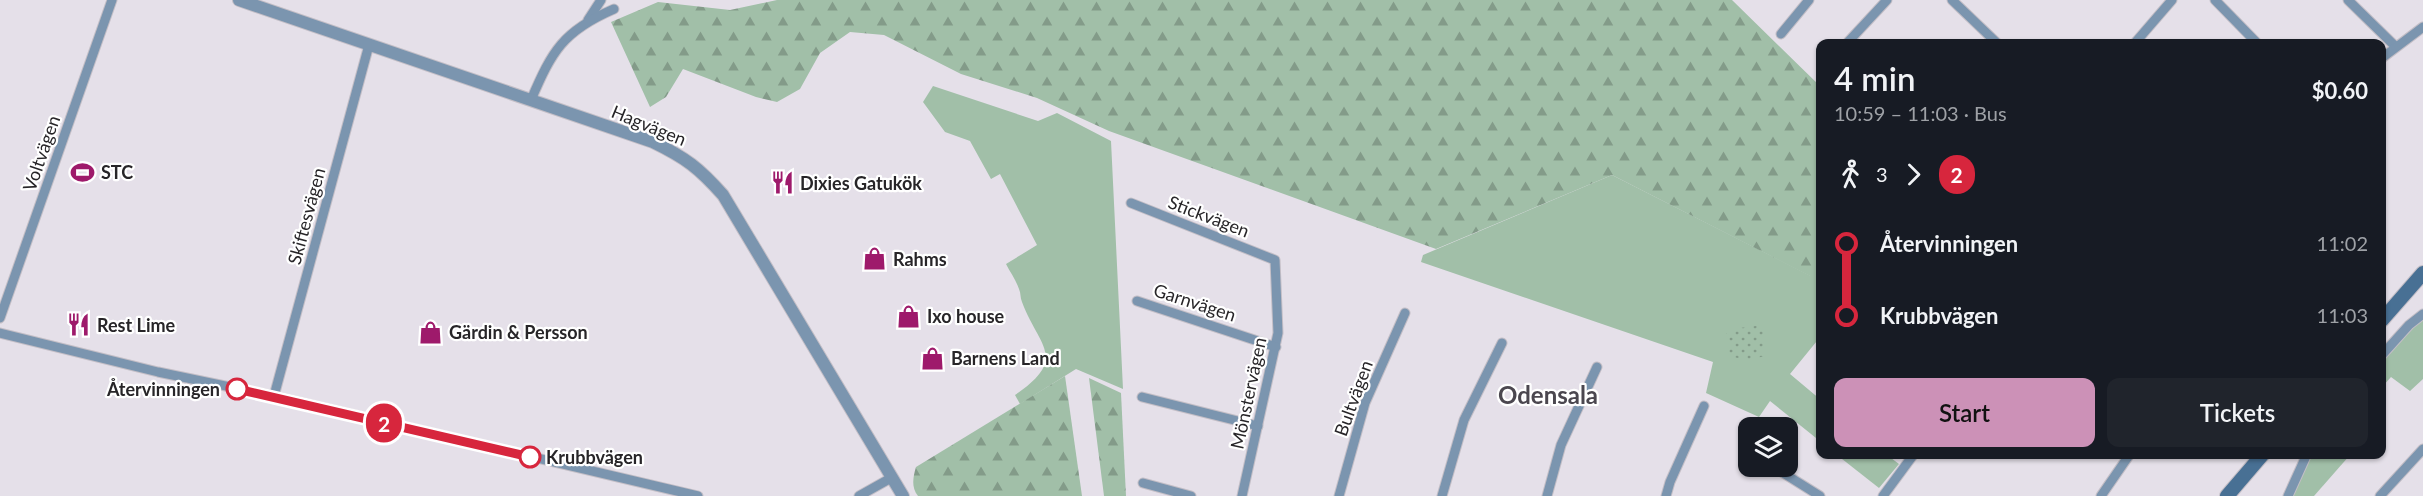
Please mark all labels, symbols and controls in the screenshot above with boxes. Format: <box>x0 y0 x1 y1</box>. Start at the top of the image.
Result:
text: 4 min <box>1834 58 1915 98</box>
text: $0.60 <box>2312 77 2368 104</box>
street label: Hagvägen <box>608 100 690 150</box>
text: 10:59 – 11:03 · Bus <box>1834 101 2007 125</box>
street label: Voltvägen <box>18 112 64 194</box>
icon: walk <box>1834 158 1867 191</box>
icon: forward <box>1897 158 1930 191</box>
sports icon: STC <box>70 159 96 185</box>
place label: STC <box>101 161 133 183</box>
text: 3 <box>1876 162 1888 186</box>
text: 2 <box>1951 162 1963 187</box>
street label: Skiftesvägen <box>283 165 329 267</box>
restaurant icon: Dixies Gatukök <box>769 170 795 196</box>
place label: Dixies Gatukök <box>800 172 922 194</box>
street label: Stickvägen <box>1165 190 1253 242</box>
text: Återvinningen <box>1880 230 2018 257</box>
text: 11:02 <box>2317 231 2368 255</box>
shop icon: Rahms <box>862 246 888 272</box>
place label: Rahms <box>893 248 947 270</box>
street label: Garnvägen <box>1151 278 1239 326</box>
text: Krubbvägen <box>1880 302 1998 329</box>
shop icon: Ixo house <box>896 303 922 329</box>
text: 11:03 <box>2317 303 2368 327</box>
place label: Ixo house <box>927 305 1005 327</box>
restaurant icon: Rest Lime <box>66 312 92 338</box>
place label: Rest Lime <box>97 314 176 336</box>
shop icon: Gärdin & Persson <box>418 319 444 345</box>
place label: Gärdin & Persson <box>449 321 588 343</box>
street label: Mönstervägen <box>1225 335 1271 451</box>
shop icon: Barnens Land <box>920 345 946 371</box>
place label: Barnens Land <box>951 347 1060 369</box>
street label: Bultvägen <box>1329 357 1377 439</box>
place label: Återvinningen <box>106 378 220 400</box>
marker: Återvinningen <box>226 378 248 400</box>
button: Start <box>1834 378 2095 447</box>
button: Tickets <box>2107 378 2368 447</box>
district label: Odensala <box>1498 380 1598 409</box>
line badge: 2 <box>364 404 404 442</box>
text: 2 <box>378 411 390 436</box>
map controls <box>1738 417 1798 477</box>
button: layers <box>1738 417 1798 477</box>
marker: Krubbvägen <box>519 446 541 468</box>
place label: Krubbvägen <box>546 446 643 468</box>

